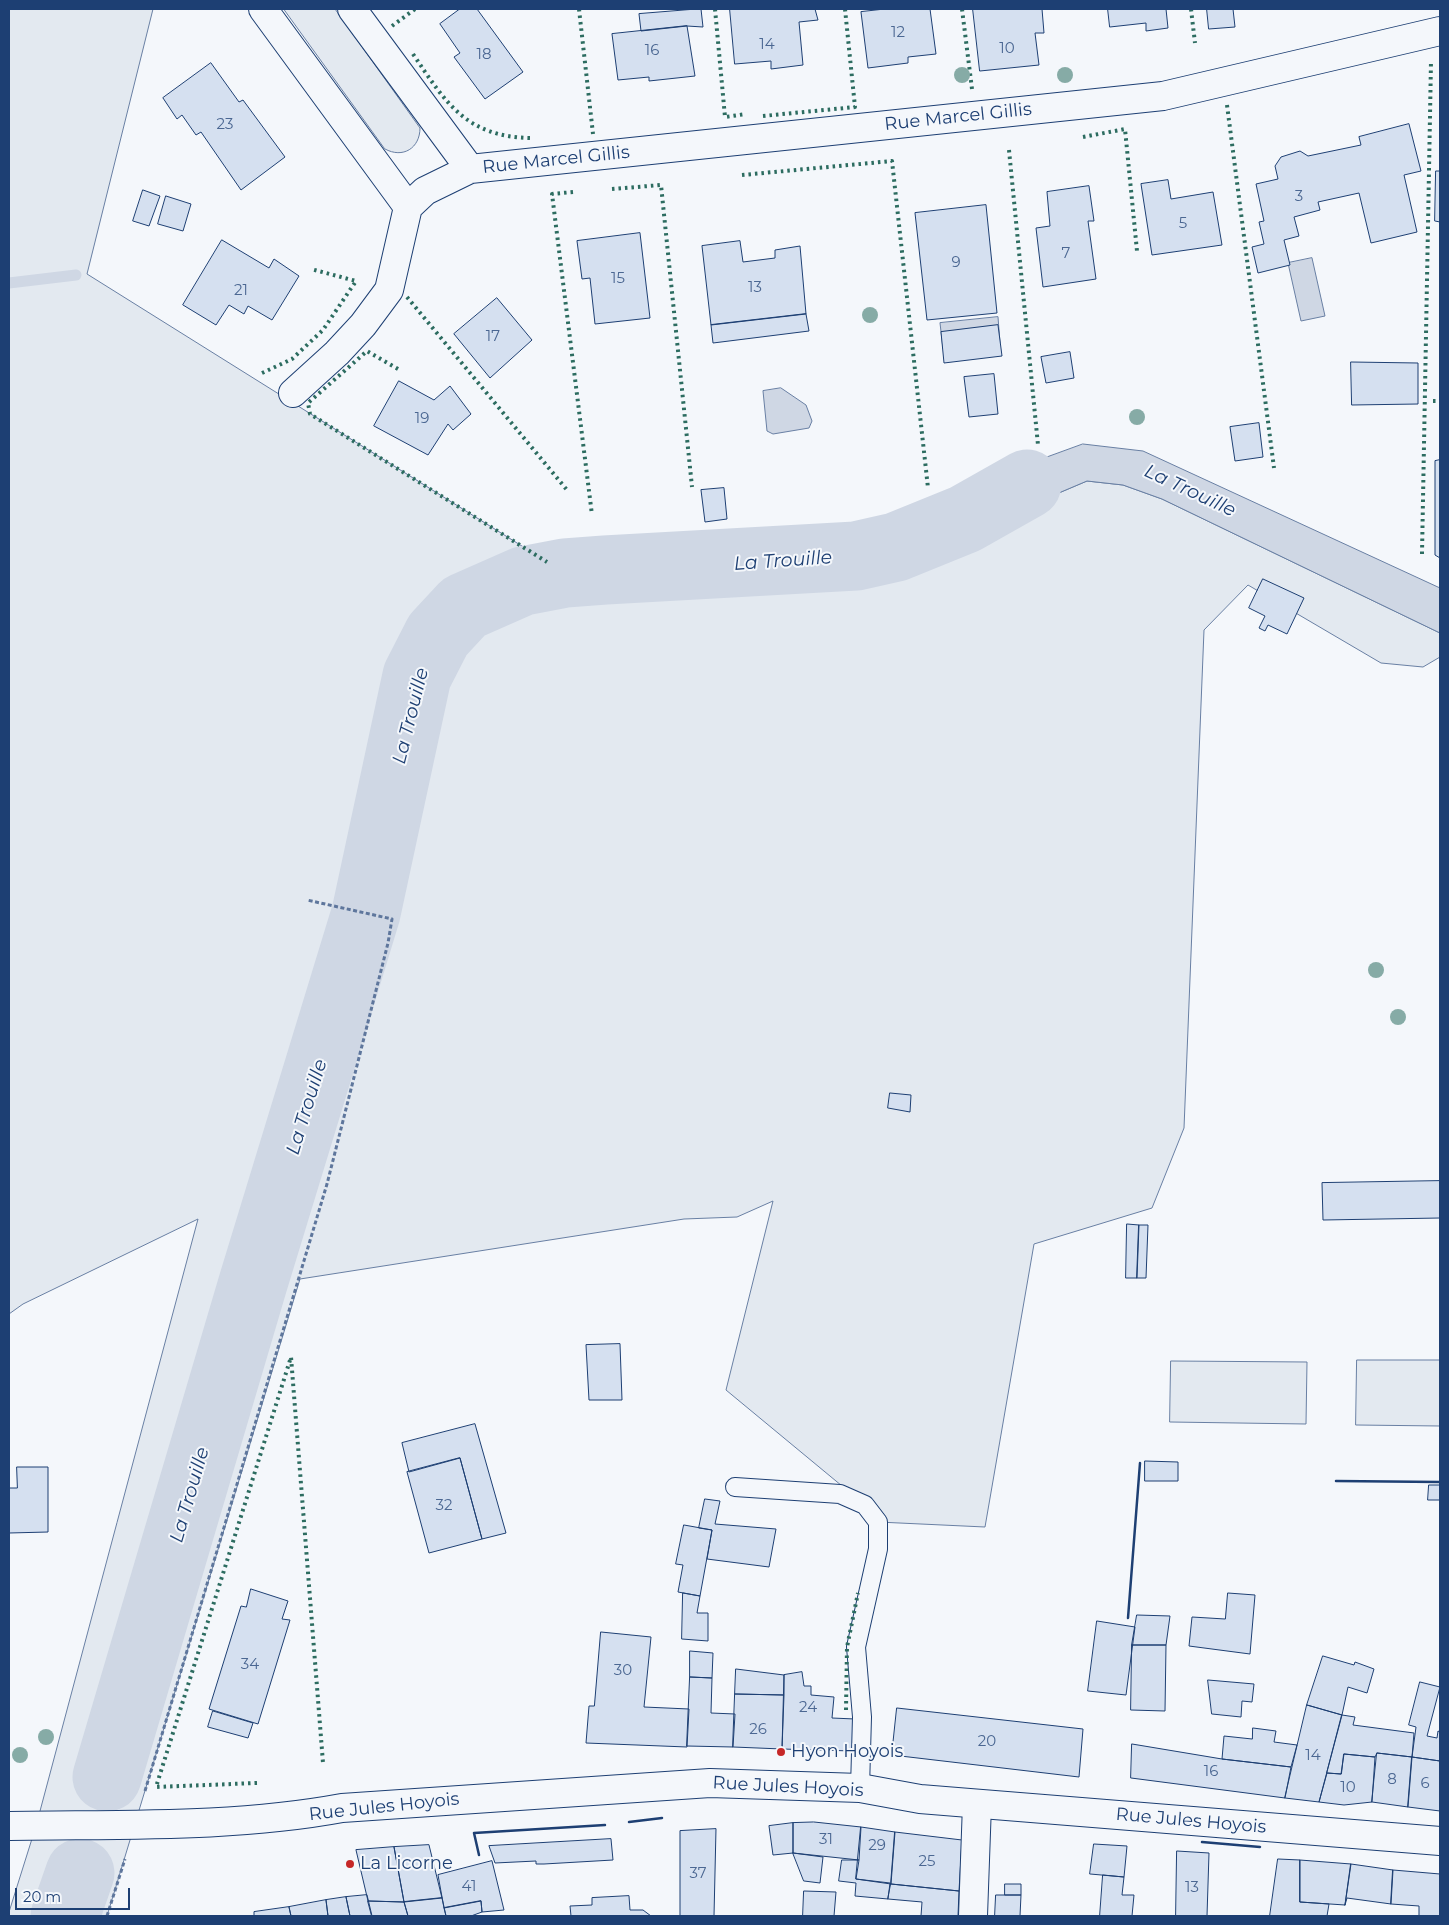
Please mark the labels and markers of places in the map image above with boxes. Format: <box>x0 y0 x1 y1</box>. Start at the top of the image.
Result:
place label: Hyon Hoyois <box>791 1741 903 1763</box>
marker: Hyon Hoyois <box>775 1746 787 1758</box>
place label: La Licorne <box>360 1853 453 1875</box>
marker: La Licorne <box>344 1858 356 1870</box>

